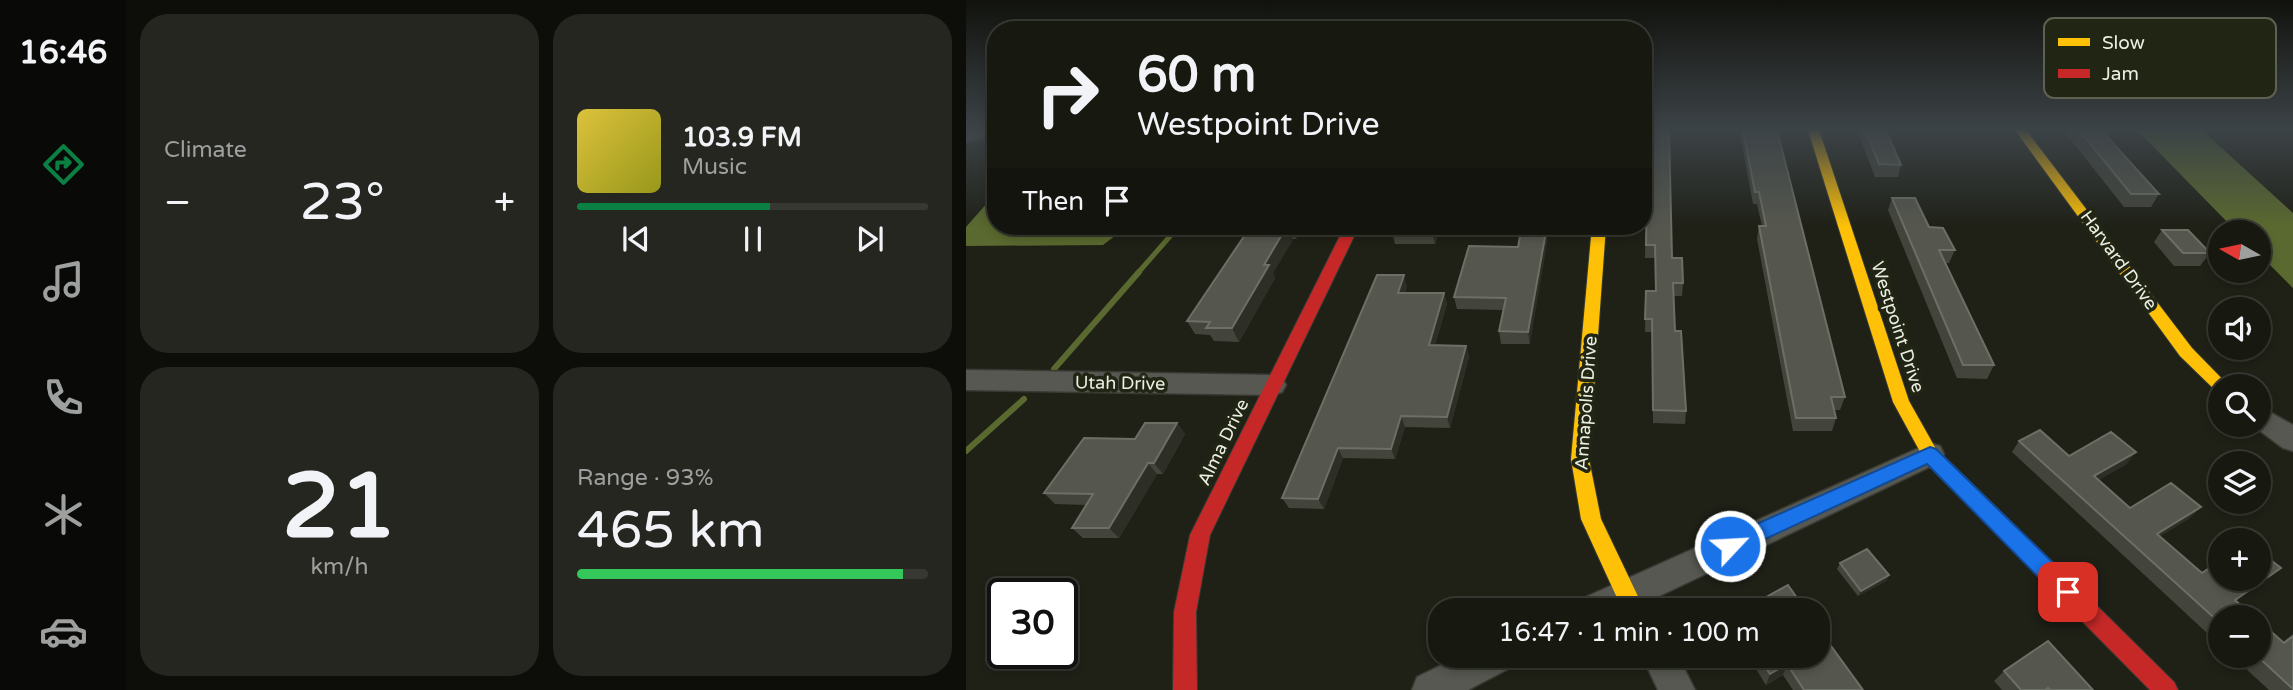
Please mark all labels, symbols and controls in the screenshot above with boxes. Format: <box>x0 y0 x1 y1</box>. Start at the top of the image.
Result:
legend <box>2044 18 2276 98</box>
text: Slow <box>2102 32 2145 54</box>
text: 16:46 <box>19 34 107 72</box>
text: 60 m <box>1137 46 1256 105</box>
icon: right <box>1022 49 1113 140</box>
text: Jam <box>2102 63 2139 85</box>
text: Westpoint Drive <box>1137 106 1380 144</box>
text: 103.9 FM <box>682 122 802 153</box>
text: Climate <box>164 136 247 164</box>
icon: directions <box>39 140 88 189</box>
text: Music <box>682 153 747 181</box>
text: 23° <box>300 171 385 234</box>
text: − <box>164 180 191 226</box>
text: + <box>494 180 515 226</box>
icon: arrive <box>1098 182 1136 220</box>
text: Then <box>1022 186 1084 217</box>
street label: Harvard Drive <box>2076 206 2162 314</box>
icon: previous <box>617 220 655 258</box>
icon: pause <box>734 220 772 258</box>
icon: next <box>851 220 889 258</box>
north arrow <box>2208 220 2272 284</box>
map controls <box>2208 220 2271 668</box>
icon: music <box>39 257 88 306</box>
street label: Westpoint Drive <box>1866 259 1930 395</box>
button: sound <box>2208 297 2271 360</box>
street label: Annapolis Drive <box>1570 335 1602 471</box>
street label: Utah Drive <box>1075 371 1165 395</box>
icon: phone <box>39 373 88 422</box>
button: search <box>2208 374 2271 437</box>
street label: Alma Drive <box>1193 395 1253 489</box>
button: layers <box>2208 451 2271 514</box>
text: 21 <box>282 452 397 562</box>
text: Range · 93% <box>577 464 713 492</box>
icon: climate <box>39 490 88 539</box>
text: 465 km <box>577 499 765 562</box>
position arrow <box>1693 509 1767 583</box>
button: + <box>2208 528 2271 591</box>
text: km/h <box>311 553 368 581</box>
pin <box>2038 562 2098 622</box>
icon: arrive <box>2049 573 2087 611</box>
speed limit sign: 30 <box>987 578 1078 669</box>
button: − <box>2208 605 2271 668</box>
icon: car <box>39 607 88 656</box>
text: 16:47 · 1 min · 100 m <box>1498 617 1760 648</box>

